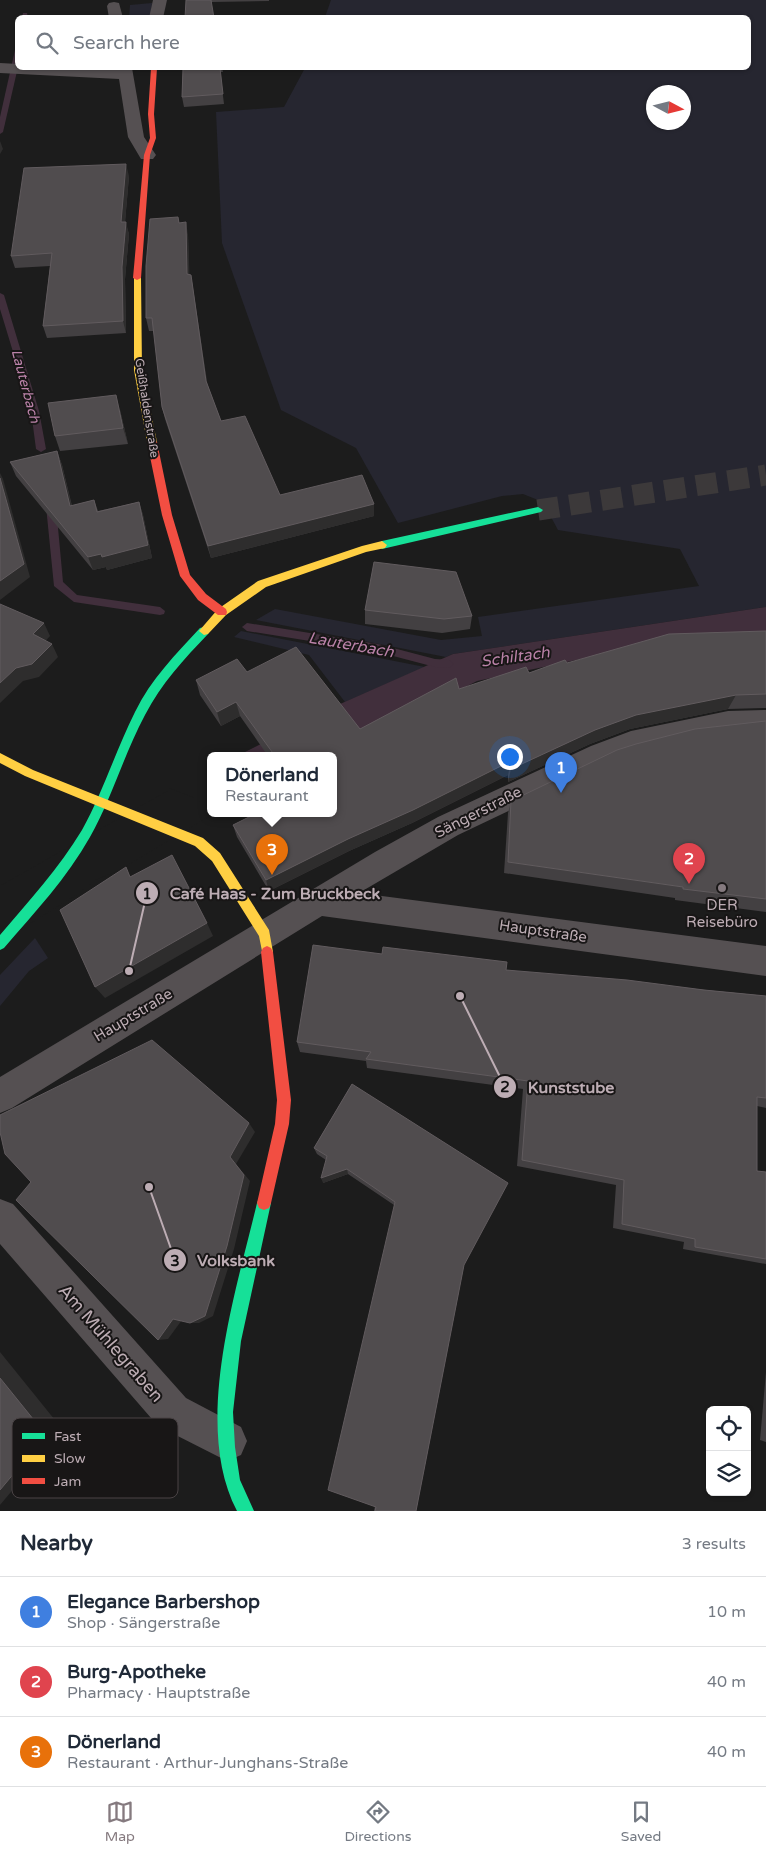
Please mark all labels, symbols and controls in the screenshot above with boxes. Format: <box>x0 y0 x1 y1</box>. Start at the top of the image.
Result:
search box <box>15 15 751 70</box>
icon: search <box>33 29 61 57</box>
text: Search here <box>73 32 180 54</box>
north arrow <box>646 85 691 130</box>
water label: Lauterbach <box>8 347 44 425</box>
street label: Geißhaldenstraße <box>132 357 162 459</box>
water label: Lauterbach <box>307 628 396 663</box>
water label: Schiltach <box>479 642 552 672</box>
your location <box>497 744 523 770</box>
popup <box>207 752 337 817</box>
pin: 1 <box>545 752 577 793</box>
text: Dönerland <box>225 764 319 786</box>
street label: Sängerstraße <box>432 782 524 842</box>
text: Restaurant <box>225 786 309 806</box>
pin: 3 <box>256 834 288 875</box>
pin: 2 <box>673 843 705 884</box>
callout: Café Haas - Zum Bruckbeck <box>135 878 391 909</box>
marker: DER Reisebüro <box>716 882 728 894</box>
text: Café Haas - Zum Bruckbeck <box>170 884 381 904</box>
text: 1 <box>142 885 152 903</box>
place label: DER Reisebüro <box>686 896 758 931</box>
street label: Hauptstraße <box>498 916 588 946</box>
street label: Hauptstraße <box>90 984 176 1046</box>
callout: Kunststube <box>493 1071 624 1102</box>
text: 2 <box>500 1078 510 1096</box>
text: Kunststube <box>528 1078 614 1098</box>
callout: Volksbank <box>163 1245 285 1276</box>
text: Volksbank <box>197 1251 275 1271</box>
text: 3 <box>170 1252 180 1270</box>
street label: Am Mühlegraben <box>54 1279 168 1407</box>
map controls <box>706 1406 751 1496</box>
button: locate <box>706 1406 751 1451</box>
legend <box>12 1418 178 1498</box>
text: Fast <box>54 1428 82 1445</box>
text: Slow <box>54 1450 86 1467</box>
button: layers <box>706 1451 751 1496</box>
text: Jam <box>54 1473 81 1490</box>
text: Nearby <box>20 1531 93 1556</box>
text: 3 results <box>682 1534 746 1554</box>
text: Elegance Barbershop <box>67 1591 260 1613</box>
text: 1 <box>31 1602 41 1622</box>
text: 10 m <box>707 1602 746 1622</box>
text: Shop · Sängerstraße <box>67 1613 220 1633</box>
text: Burg-Apotheke <box>67 1661 206 1683</box>
text: 2 <box>31 1672 41 1692</box>
text: 40 m <box>707 1672 746 1692</box>
text: Pharmacy · Hauptstraße <box>67 1683 250 1703</box>
text: Dönerland <box>67 1731 161 1753</box>
text: 3 <box>31 1742 41 1762</box>
text: 40 m <box>707 1742 746 1762</box>
text: Restaurant · Arthur-Junghans-Straße <box>67 1753 348 1773</box>
tab: Map <box>105 1798 135 1845</box>
tab: Directions <box>344 1798 411 1845</box>
tab: Saved <box>621 1798 661 1845</box>

